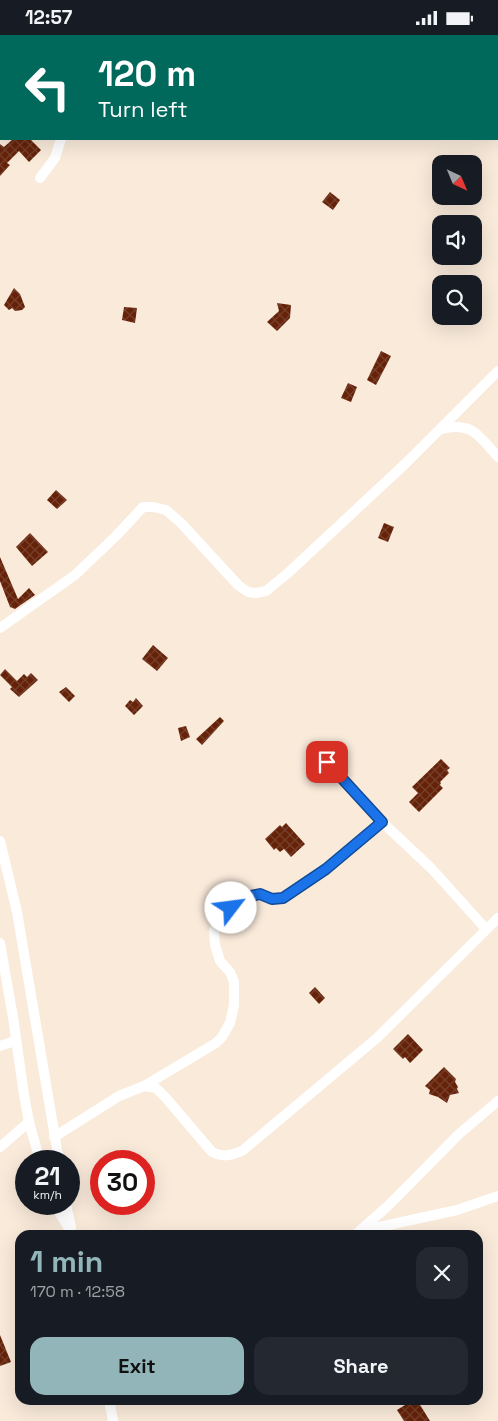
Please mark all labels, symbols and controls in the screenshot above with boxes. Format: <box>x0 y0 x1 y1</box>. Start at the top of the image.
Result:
text: 12:57 <box>25 5 72 30</box>
text: 120 m <box>98 52 196 96</box>
icon: left <box>15 55 80 120</box>
text: Turn left <box>98 95 188 123</box>
north arrow <box>432 155 482 205</box>
map controls <box>432 155 482 325</box>
button: sound <box>432 215 482 265</box>
button: search <box>432 275 482 325</box>
pin <box>306 741 348 783</box>
icon: arrive <box>313 748 341 776</box>
position arrow <box>204 881 256 933</box>
speed limit sign: 30 <box>90 1150 155 1215</box>
text: 21 <box>34 1160 61 1192</box>
text: km/h <box>33 1187 62 1203</box>
text: 1 min <box>30 1242 103 1281</box>
button: close <box>416 1247 468 1299</box>
text: 170 m · 12:58 <box>30 1281 125 1302</box>
button: Exit <box>30 1337 244 1395</box>
button: Share <box>254 1337 468 1395</box>

